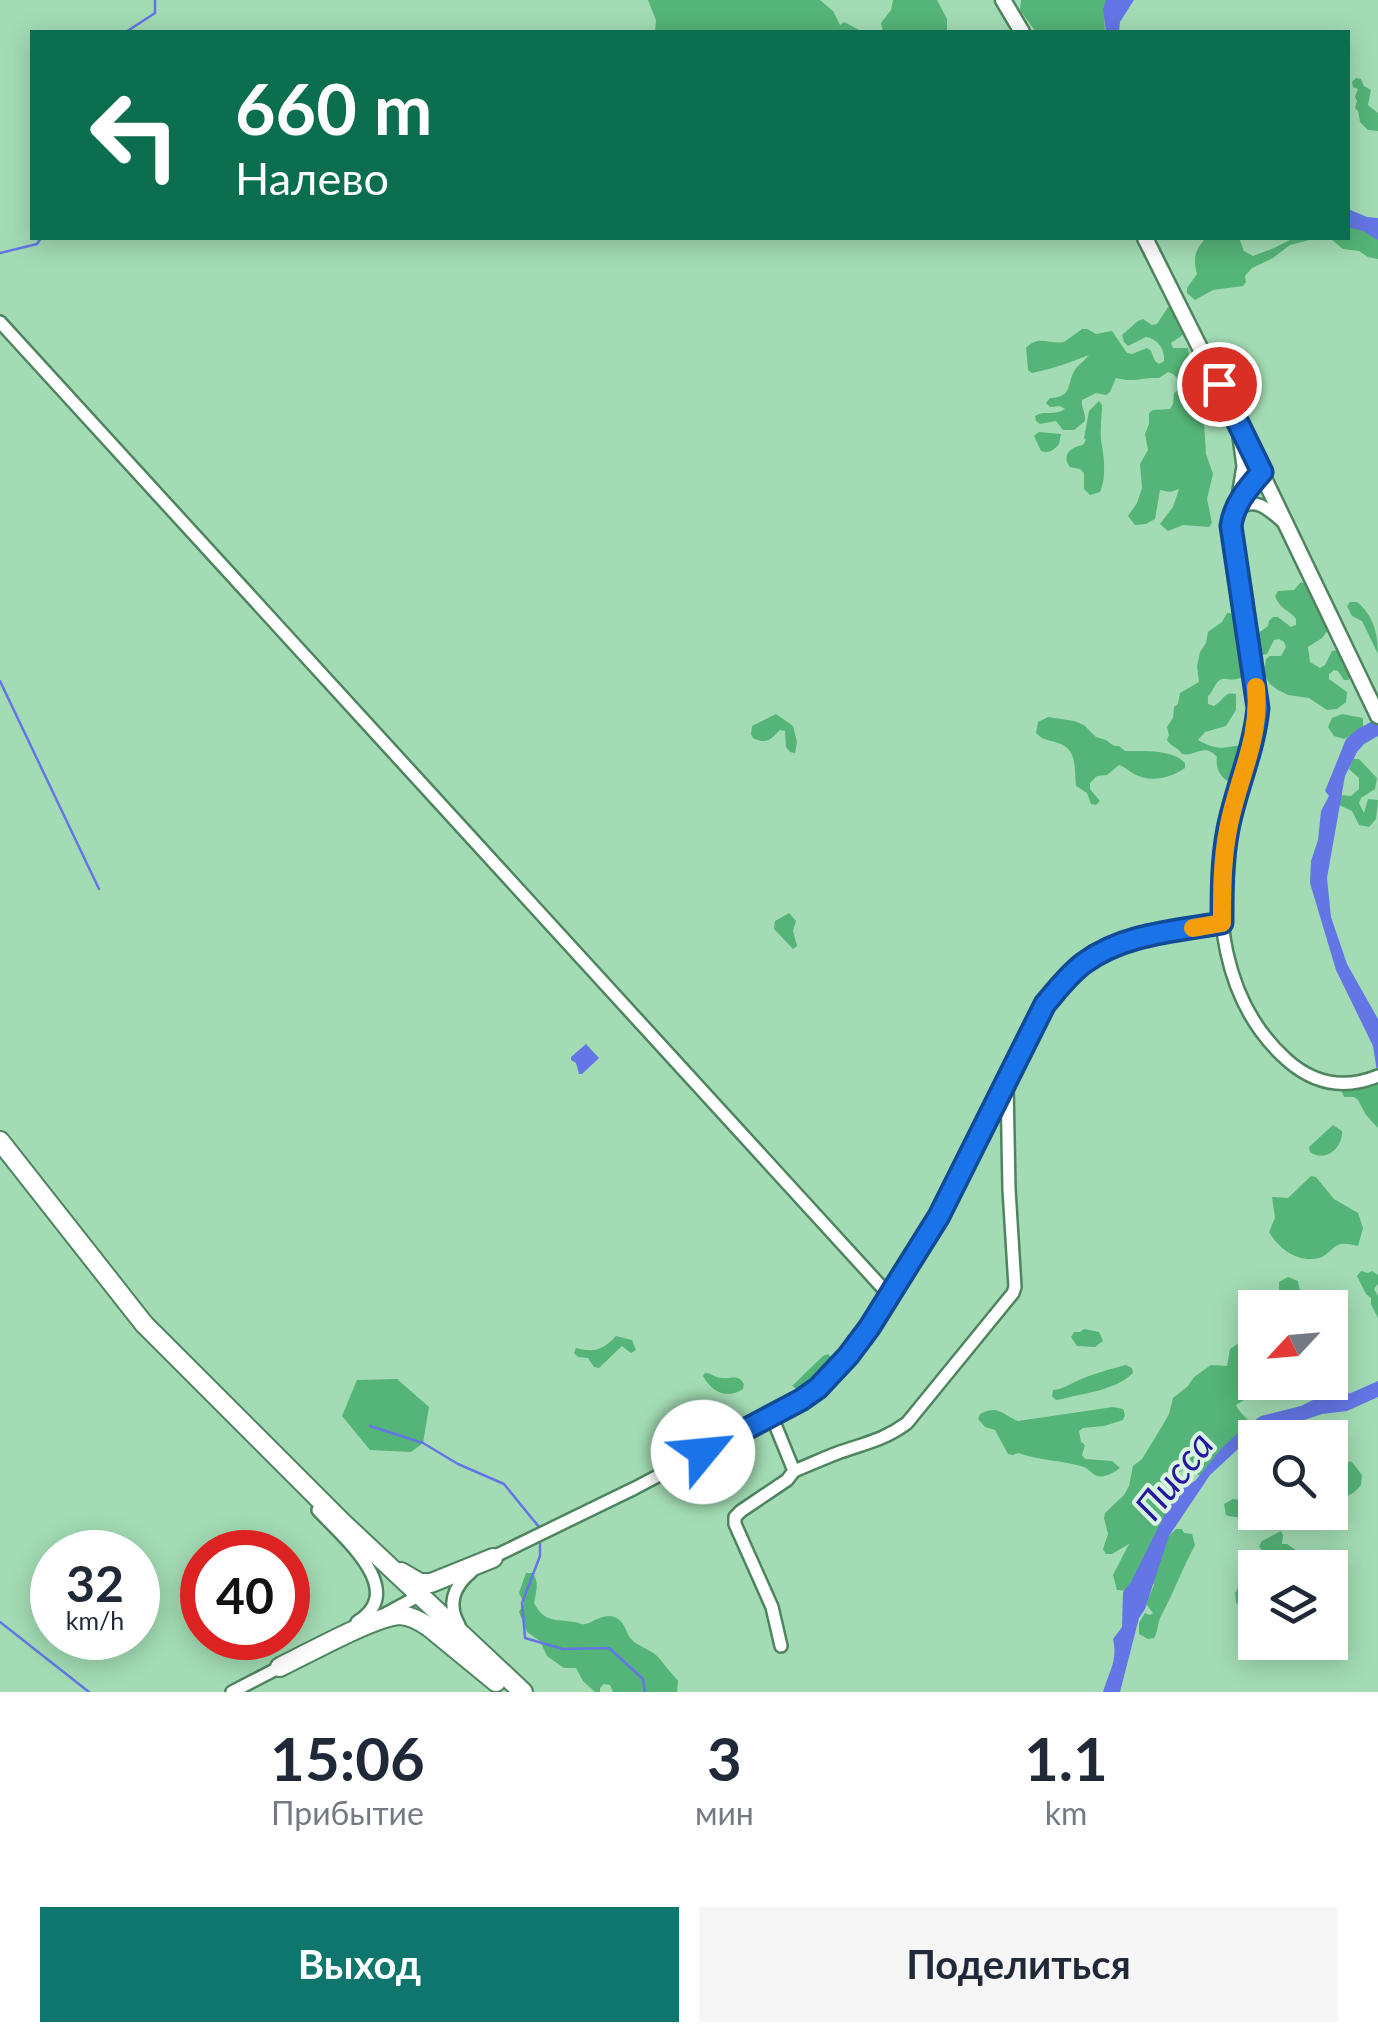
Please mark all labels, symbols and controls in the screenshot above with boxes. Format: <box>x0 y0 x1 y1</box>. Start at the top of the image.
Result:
text: 660 m <box>235 66 432 150</box>
icon: left <box>70 70 200 200</box>
text: Налево <box>235 151 389 205</box>
pin <box>1177 342 1262 427</box>
icon: arrive <box>1192 357 1247 412</box>
north arrow <box>1238 1290 1348 1400</box>
map controls <box>1238 1290 1348 1660</box>
position arrow <box>651 1400 755 1504</box>
button: search <box>1238 1420 1348 1530</box>
water label: Писса <box>1124 1422 1222 1528</box>
speed limit sign: 40 <box>180 1530 310 1660</box>
button: layers <box>1238 1550 1348 1660</box>
text: 32 <box>66 1553 124 1613</box>
text: km/h <box>66 1605 124 1635</box>
text: 15:06 <box>270 1722 425 1794</box>
text: 3 <box>707 1722 742 1794</box>
text: 1.1 <box>1024 1722 1108 1794</box>
text: Прибытие <box>271 1793 424 1832</box>
text: мин <box>695 1793 754 1832</box>
text: km <box>1045 1793 1087 1832</box>
button: Выход <box>40 1907 679 2022</box>
button: Поделиться <box>699 1907 1338 2022</box>

